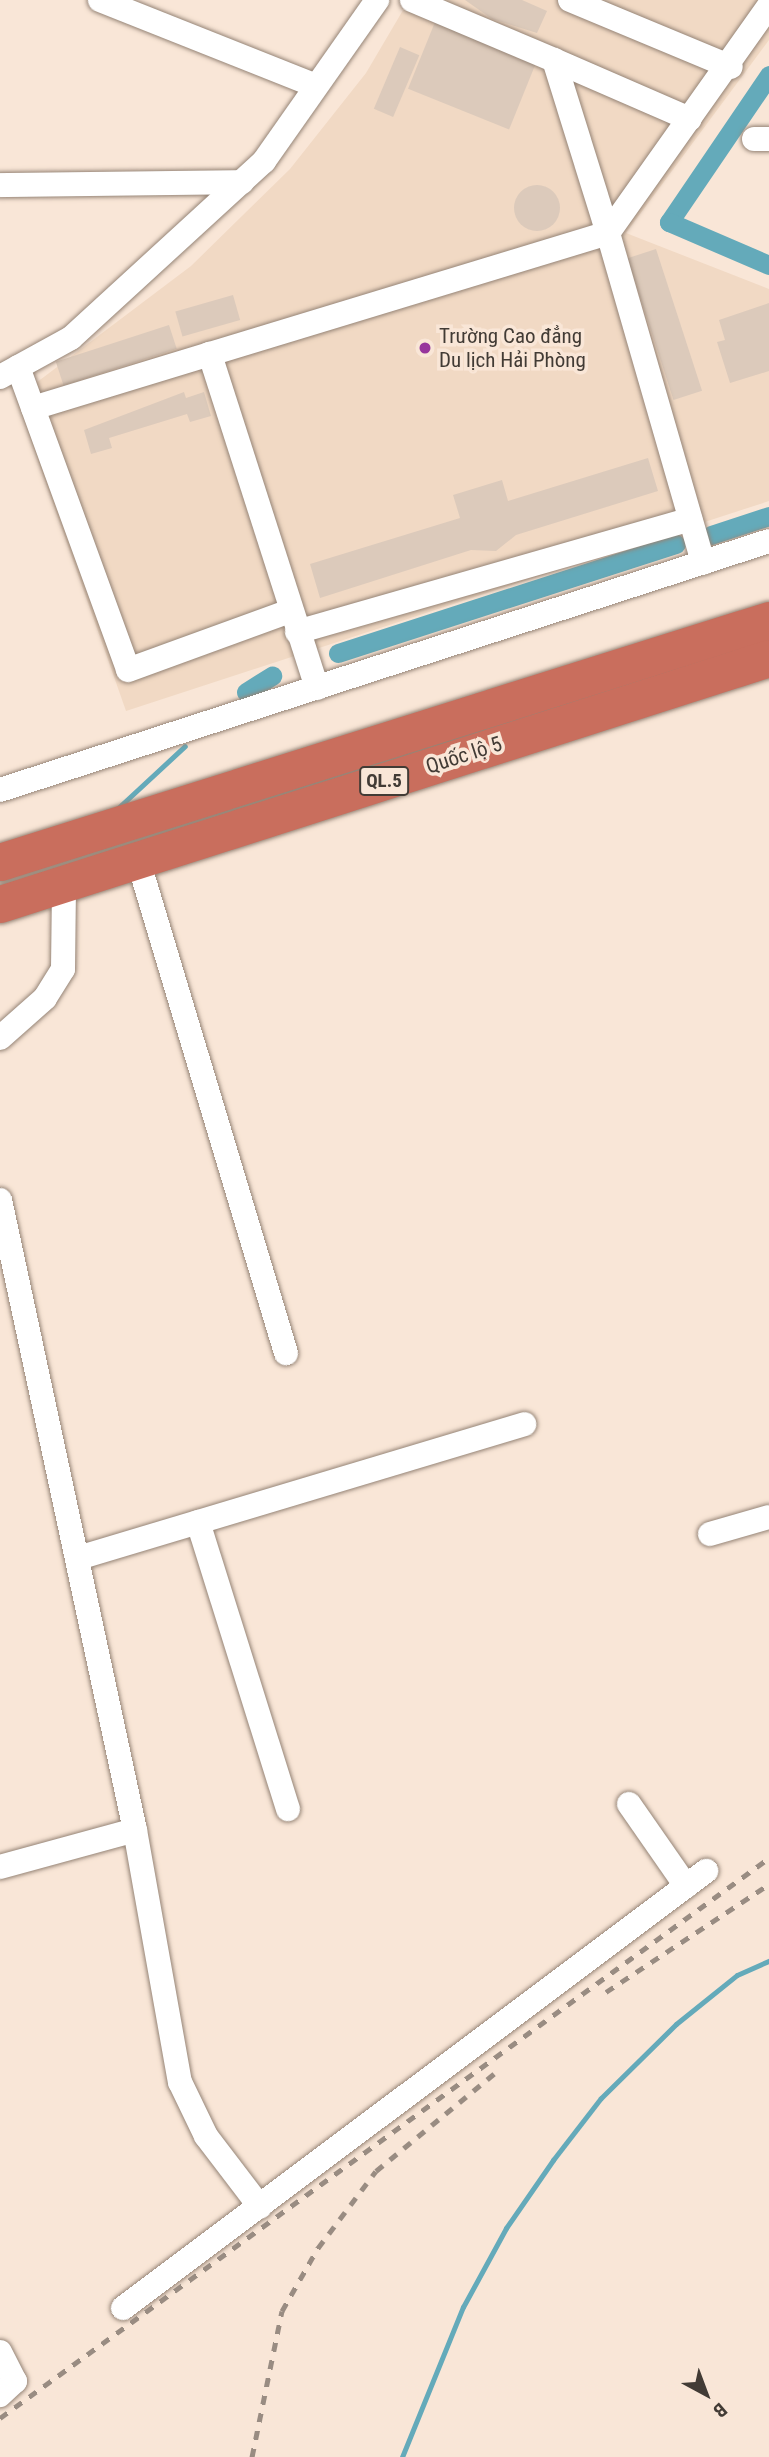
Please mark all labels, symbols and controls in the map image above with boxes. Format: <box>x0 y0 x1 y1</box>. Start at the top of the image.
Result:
place label: Trường Cao đẳng Du lịch Hải Phòng <box>439 323 586 373</box>
marker: Trường Cao đẳng Du lịch Hải Phòng <box>417 340 433 356</box>
street label: Quốc lộ 5 <box>423 731 505 779</box>
road number: QL.5 <box>358 766 410 796</box>
north arrow <box>671 2359 741 2429</box>
text: B <box>709 2398 732 2422</box>

